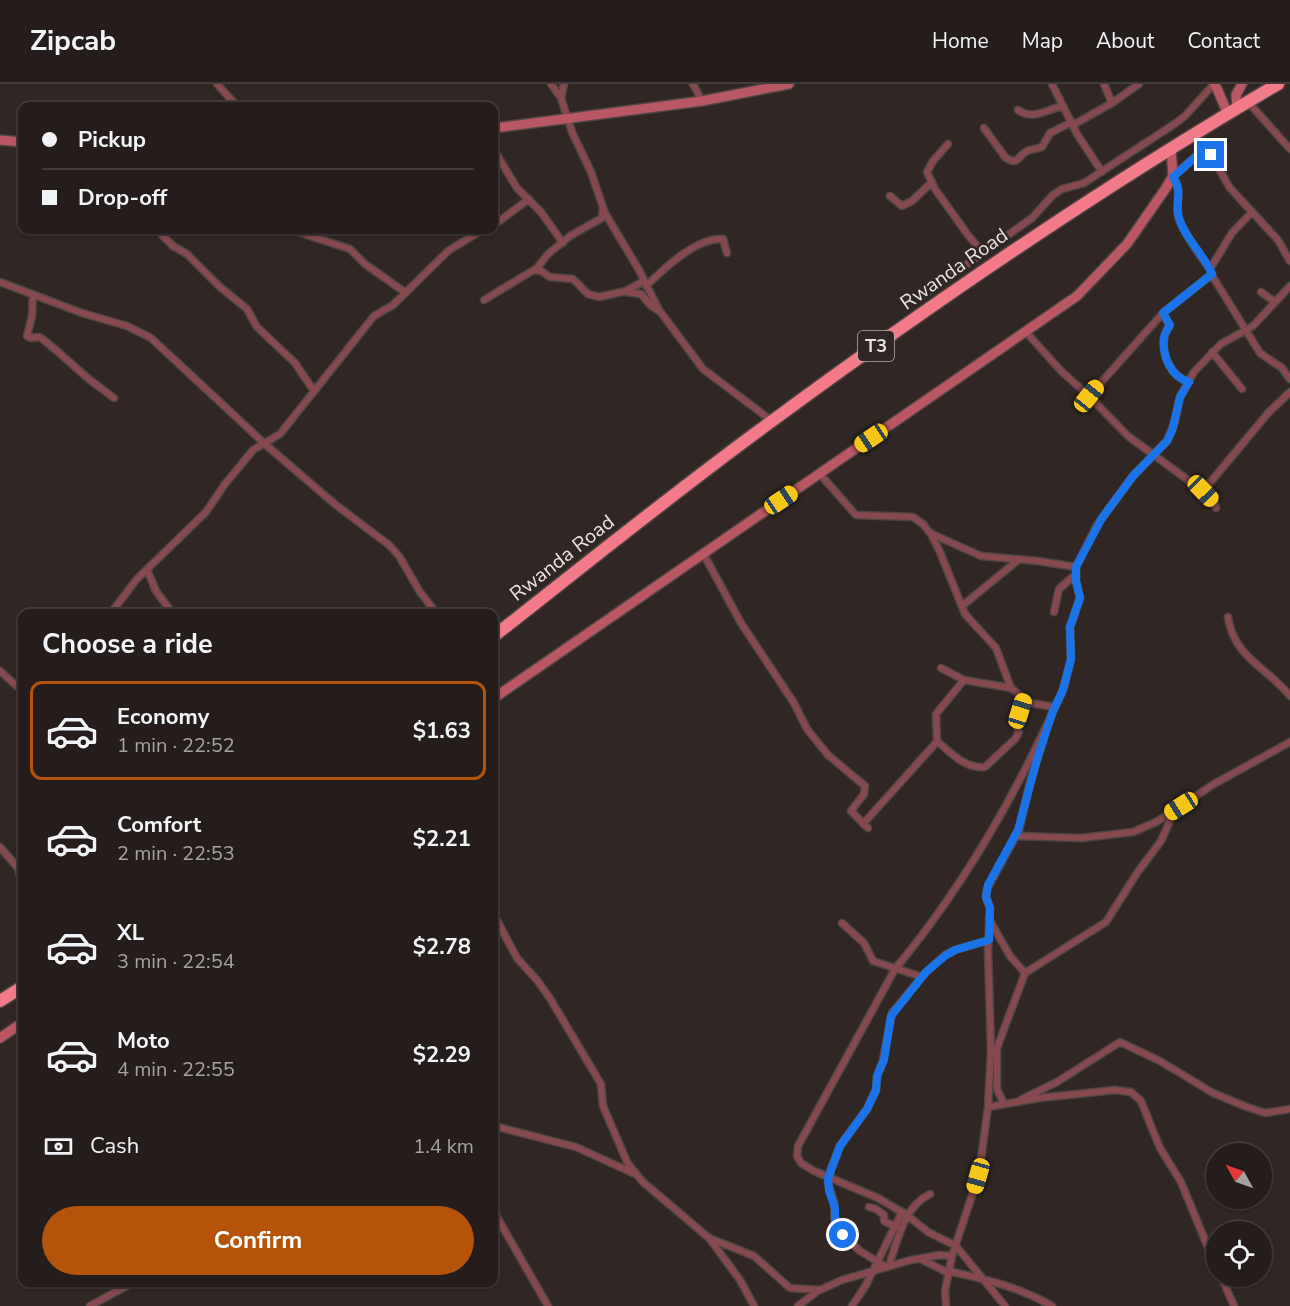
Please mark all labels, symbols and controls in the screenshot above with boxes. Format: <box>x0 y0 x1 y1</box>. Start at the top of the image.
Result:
text: Zipcab <box>30 22 116 60</box>
text: Home <box>932 27 989 55</box>
text: Map <box>1022 27 1063 55</box>
text: About <box>1096 27 1154 55</box>
text: Contact <box>1187 27 1260 55</box>
text: Pickup <box>78 125 146 155</box>
route end <box>1197 141 1224 168</box>
text: Drop-off <box>78 183 167 213</box>
street label: Rwanda Road <box>895 222 1013 316</box>
road number: T3 <box>858 331 894 361</box>
car <box>1071 376 1107 416</box>
car <box>851 420 891 456</box>
car <box>1184 472 1222 510</box>
car <box>761 482 801 518</box>
street label: Rwanda Road <box>504 509 620 607</box>
text: Choose a ride <box>42 626 213 663</box>
car <box>1006 691 1034 731</box>
text: Economy <box>117 702 209 732</box>
icon: car <box>45 704 99 758</box>
text: $1.63 <box>413 716 471 746</box>
text: 1 min · 22:52 <box>117 732 235 759</box>
car <box>1161 789 1201 823</box>
text: Comfort <box>117 810 201 840</box>
icon: car <box>45 812 99 866</box>
text: $2.21 <box>413 824 471 854</box>
text: 2 min · 22:53 <box>117 840 235 867</box>
text: XL <box>117 918 144 948</box>
icon: car <box>45 920 99 974</box>
text: $2.78 <box>413 932 471 962</box>
text: 3 min · 22:54 <box>117 948 235 975</box>
text: Moto <box>117 1026 170 1056</box>
icon: car <box>45 1028 99 1082</box>
text: $2.29 <box>413 1040 471 1070</box>
text: 4 min · 22:55 <box>117 1056 235 1083</box>
icon: cash <box>42 1130 75 1163</box>
text: Cash <box>90 1131 139 1161</box>
text: 1.4 km <box>413 1133 474 1160</box>
north arrow <box>1206 1143 1272 1209</box>
map controls <box>1206 1143 1272 1287</box>
car <box>964 1156 992 1196</box>
button: Confirm <box>42 1206 474 1275</box>
route start <box>829 1221 856 1248</box>
button: locate <box>1206 1221 1272 1287</box>

